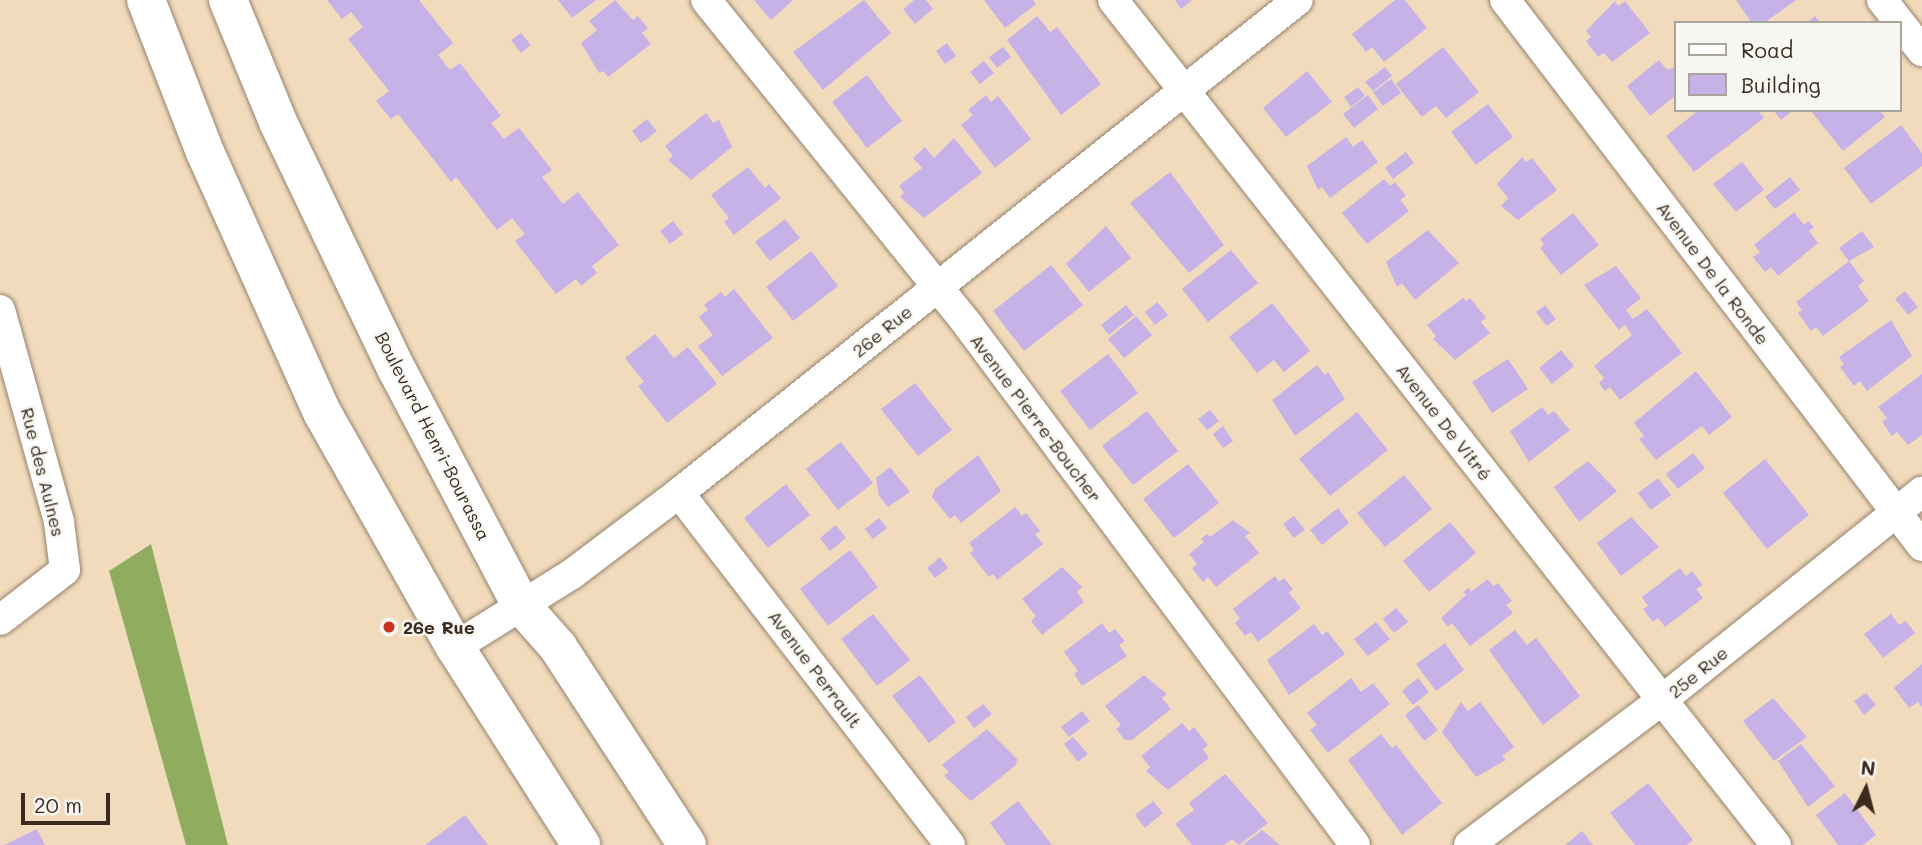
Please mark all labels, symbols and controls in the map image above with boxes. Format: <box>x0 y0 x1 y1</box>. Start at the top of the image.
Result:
legend <box>1674 21 1901 112</box>
text: Road <box>1741 36 1793 63</box>
text: Building <box>1741 71 1821 98</box>
street label: Avenue De la Ronde <box>1652 197 1774 349</box>
street label: 26e Rue <box>848 300 916 362</box>
street label: Boulevard Henri-Bourassa <box>371 328 495 544</box>
street label: Avenue Pierre-Boucher <box>966 330 1106 506</box>
street label: Avenue De Vitré <box>1392 359 1496 485</box>
street label: Rue des Aulnes <box>17 405 69 539</box>
street label: Avenue Perrault <box>764 606 866 732</box>
place label: 26e Rue <box>403 616 475 638</box>
marker: 26e Rue <box>381 619 397 635</box>
street label: 25e Rue <box>1664 642 1732 702</box>
north arrow <box>1831 754 1901 824</box>
text: N <box>1860 754 1877 781</box>
scale bar <box>24 778 114 822</box>
text: 20 m <box>34 791 82 818</box>

